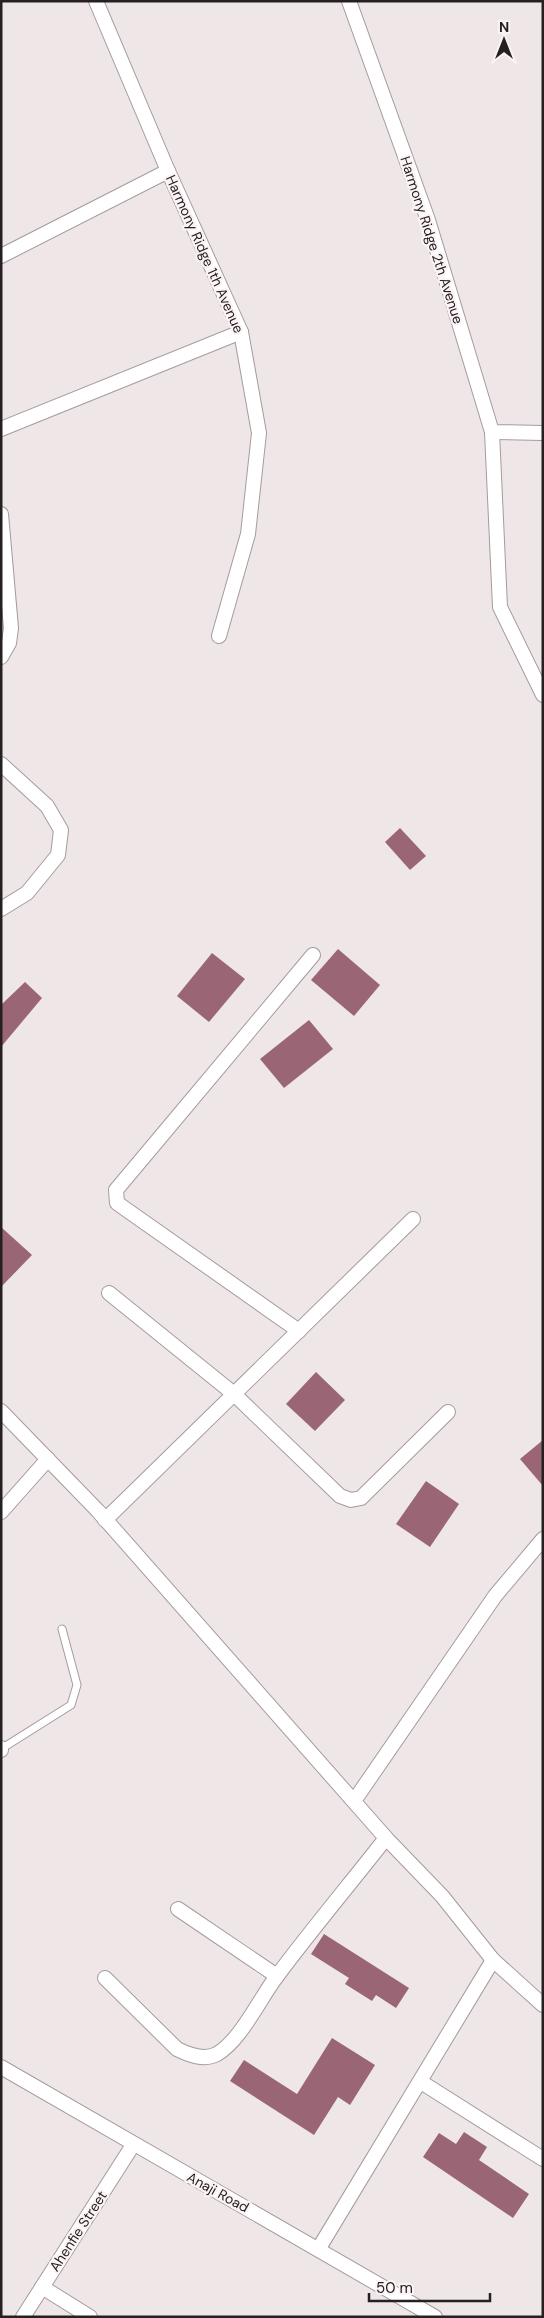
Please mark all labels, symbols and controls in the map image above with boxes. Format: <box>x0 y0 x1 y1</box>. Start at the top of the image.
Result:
north arrow <box>479 15 529 65</box>
text: N <box>499 18 509 36</box>
street label: Harmony Ridge 2th Avenue <box>396 154 468 326</box>
street label: Harmony Ridge 1th Avenue <box>162 172 248 336</box>
street label: Anaji Road <box>184 2168 252 2216</box>
street label: Ahenfie Street <box>45 2187 111 2275</box>
scale bar <box>369 2270 490 2302</box>
text: 50 m <box>376 2278 413 2298</box>

